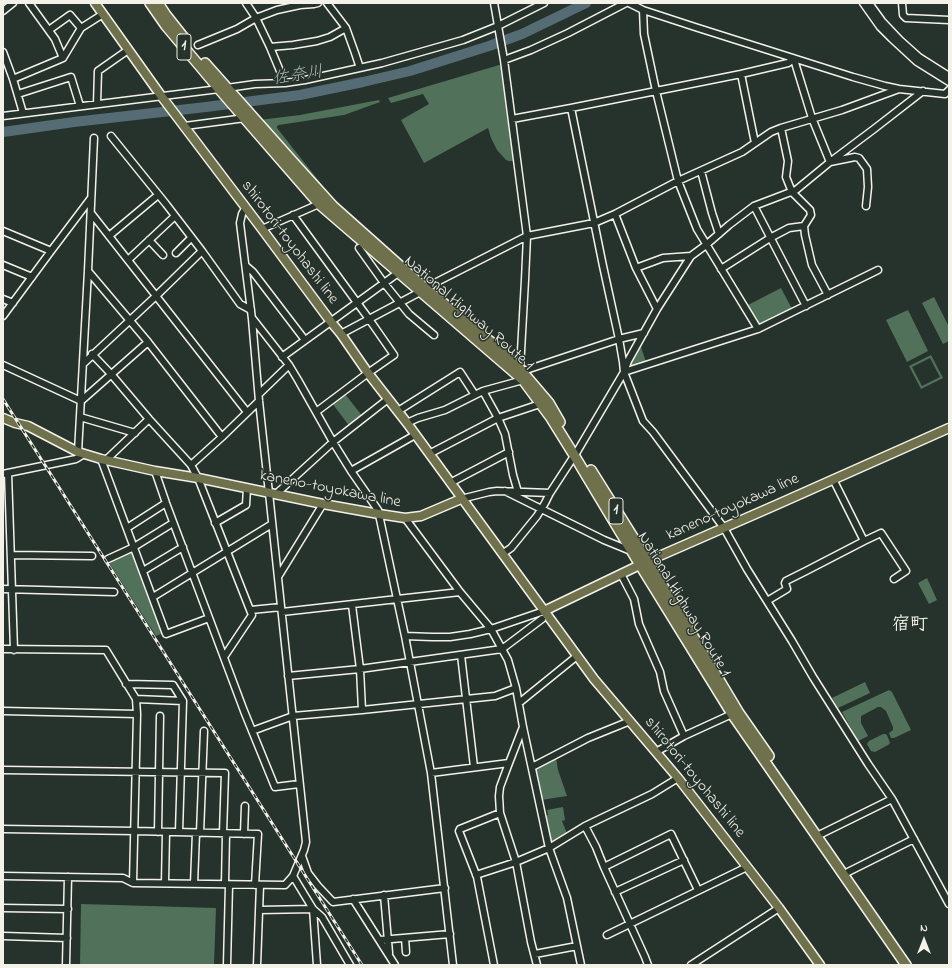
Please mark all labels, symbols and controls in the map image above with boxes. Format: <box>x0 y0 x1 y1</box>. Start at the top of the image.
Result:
road number: 1 <box>177 34 191 60</box>
water label: 佐奈川 <box>271 63 325 91</box>
street label: shirotori-toyohashi line <box>236 177 342 309</box>
street label: National Highway Route 1 <box>399 252 537 376</box>
street label: kaneno-toyokawa line <box>258 467 402 513</box>
street label: kaneno-toyokawa line <box>664 470 802 546</box>
road number: 1 <box>609 498 623 524</box>
street label: National Highway Route 1 <box>632 529 734 681</box>
district label: 宿町 <box>892 615 928 637</box>
street label: shirotori-toyohashi line <box>639 714 749 842</box>
north arrow <box>904 920 944 960</box>
text: N <box>920 920 928 936</box>

